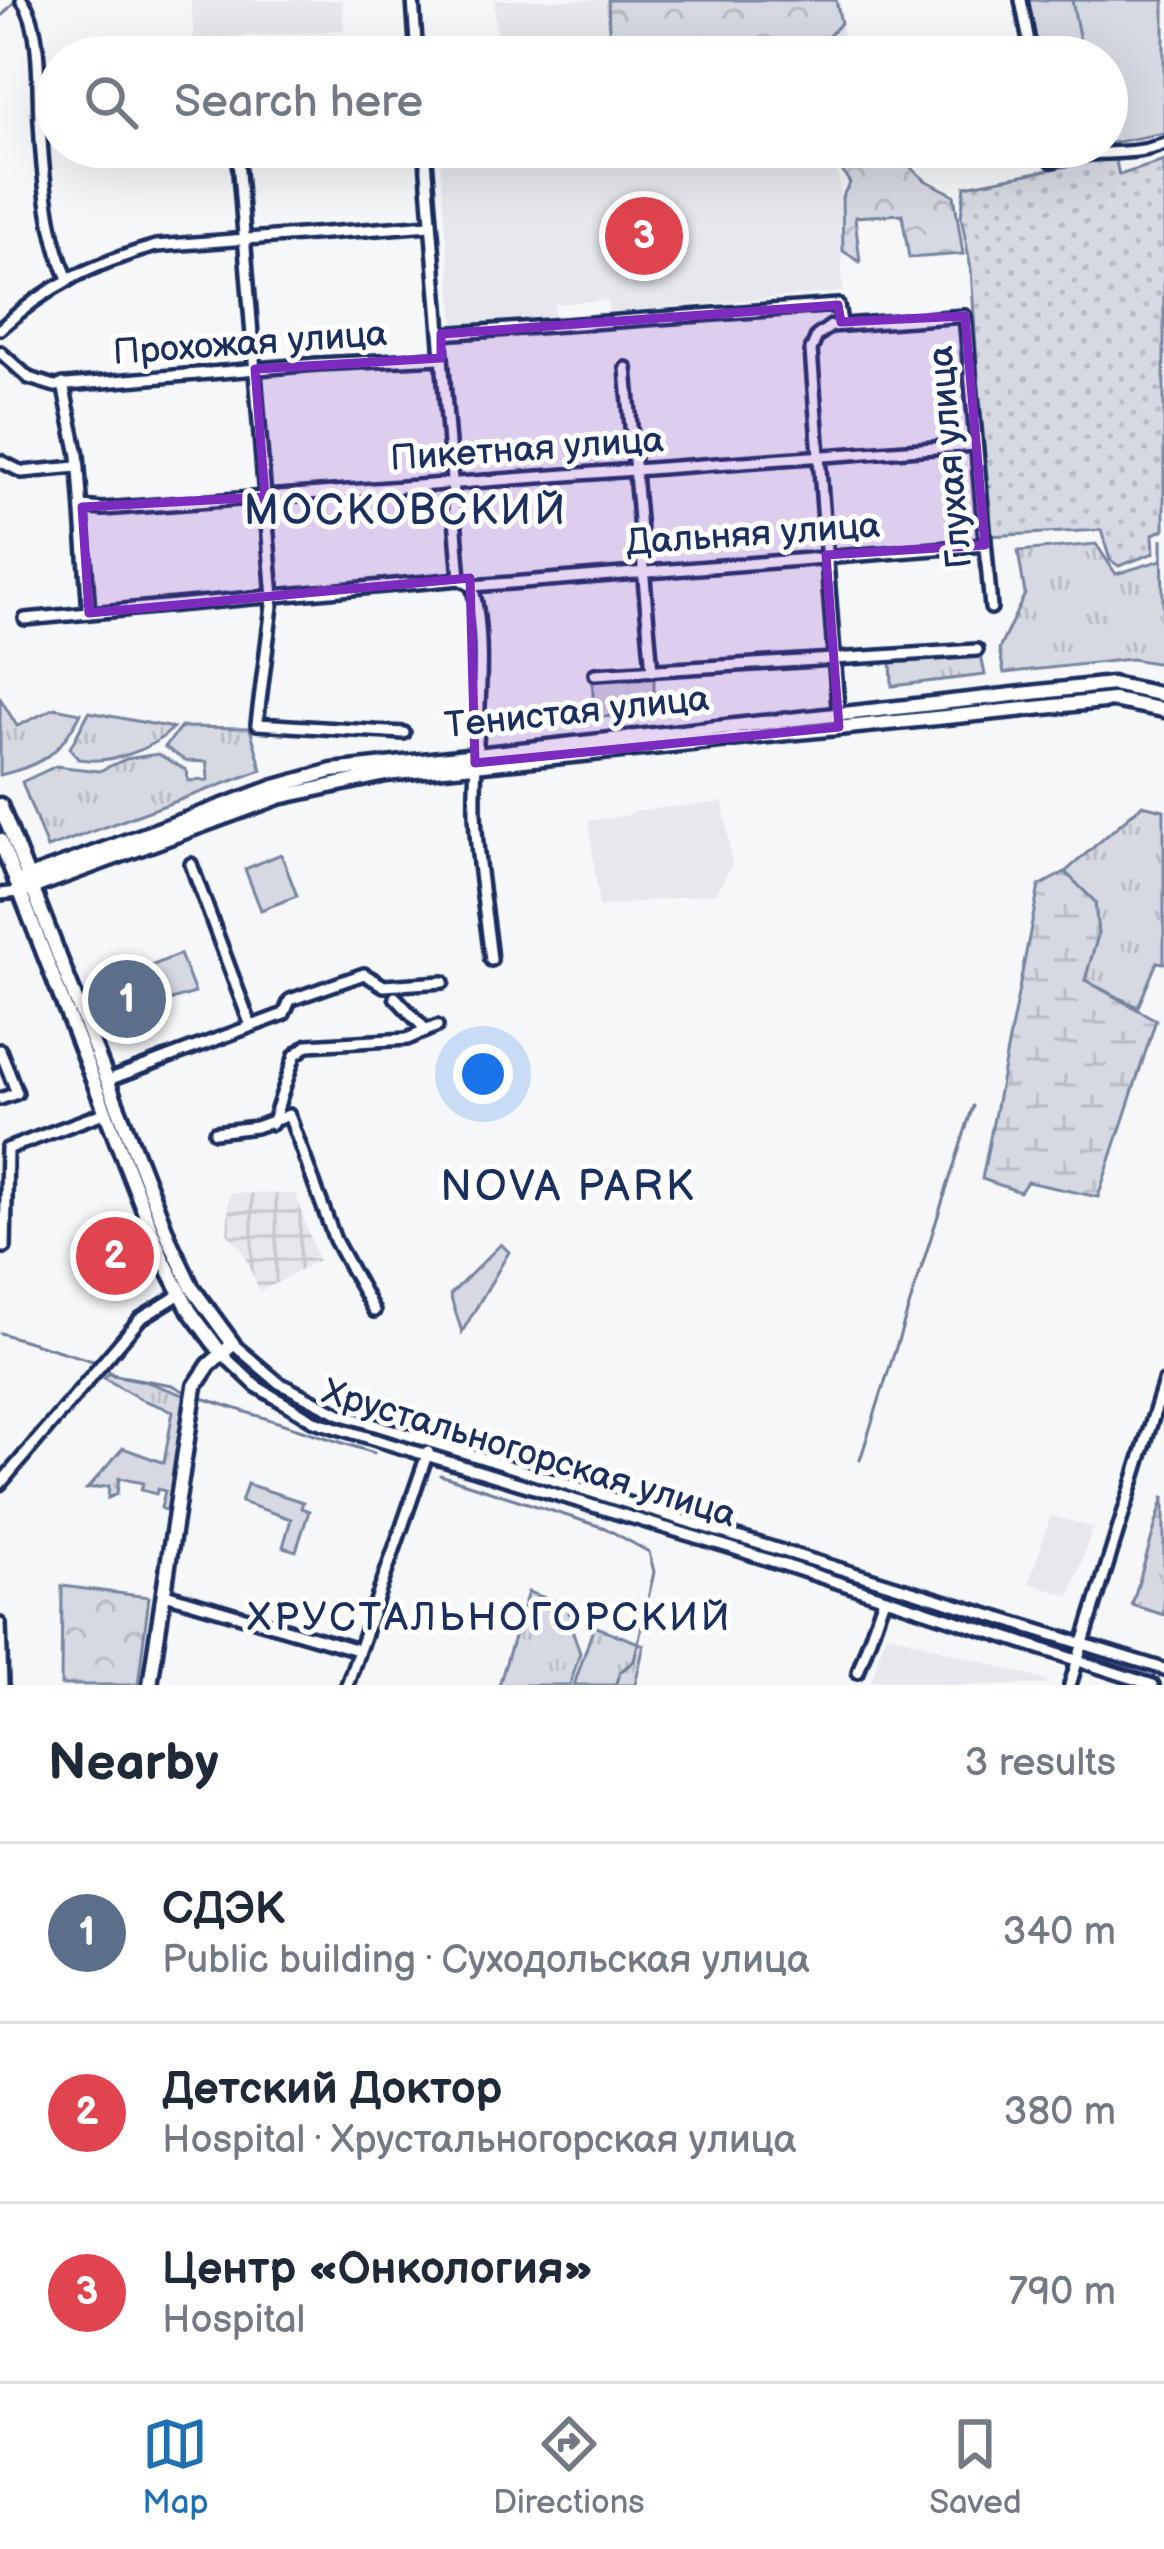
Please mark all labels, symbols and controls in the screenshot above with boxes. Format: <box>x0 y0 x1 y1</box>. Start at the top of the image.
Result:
search box <box>36 36 1128 168</box>
icon: search <box>78 69 144 135</box>
text: Search here <box>174 75 423 130</box>
pin: 3 <box>605 191 683 281</box>
street label: Прохожая улица <box>111 313 389 375</box>
street label: Глухая улица <box>920 344 982 570</box>
street label: Пикетная улица <box>389 419 665 481</box>
district label: МОСКОВСКИЙ <box>244 486 568 537</box>
street label: Дальняя улица <box>624 505 882 565</box>
street label: Тенистая улица <box>443 678 711 748</box>
pin: 1 <box>88 954 166 1044</box>
your location <box>453 1044 513 1104</box>
district label: NOVA PARK <box>440 1162 696 1213</box>
pin: 2 <box>76 1211 154 1301</box>
street label: Хрустальногорская улица <box>317 1371 741 1537</box>
district label: ХРУСТАЛЬНОГОРСКИЙ <box>247 1595 733 1642</box>
text: Nearby <box>48 1733 219 1794</box>
text: 3 results <box>964 1740 1116 1787</box>
text: СДЭК <box>162 1882 285 1937</box>
text: 1 <box>79 1909 95 1956</box>
text: 340 m <box>1003 1909 1116 1956</box>
text: Public building · Суходольская улица <box>162 1937 810 1984</box>
text: Детский Доктор <box>162 2062 502 2117</box>
text: 2 <box>75 2089 99 2136</box>
text: 380 m <box>1004 2089 1116 2136</box>
text: Hospital · Хрустальногорская улица <box>162 2117 797 2164</box>
text: Центр «Онкология» <box>162 2242 593 2297</box>
text: 3 <box>76 2269 98 2316</box>
text: 790 m <box>1009 2269 1116 2316</box>
text: Hospital <box>162 2297 305 2344</box>
tab: Map <box>142 2411 209 2523</box>
tab: Directions <box>493 2411 645 2523</box>
tab: Saved <box>929 2411 1022 2523</box>

